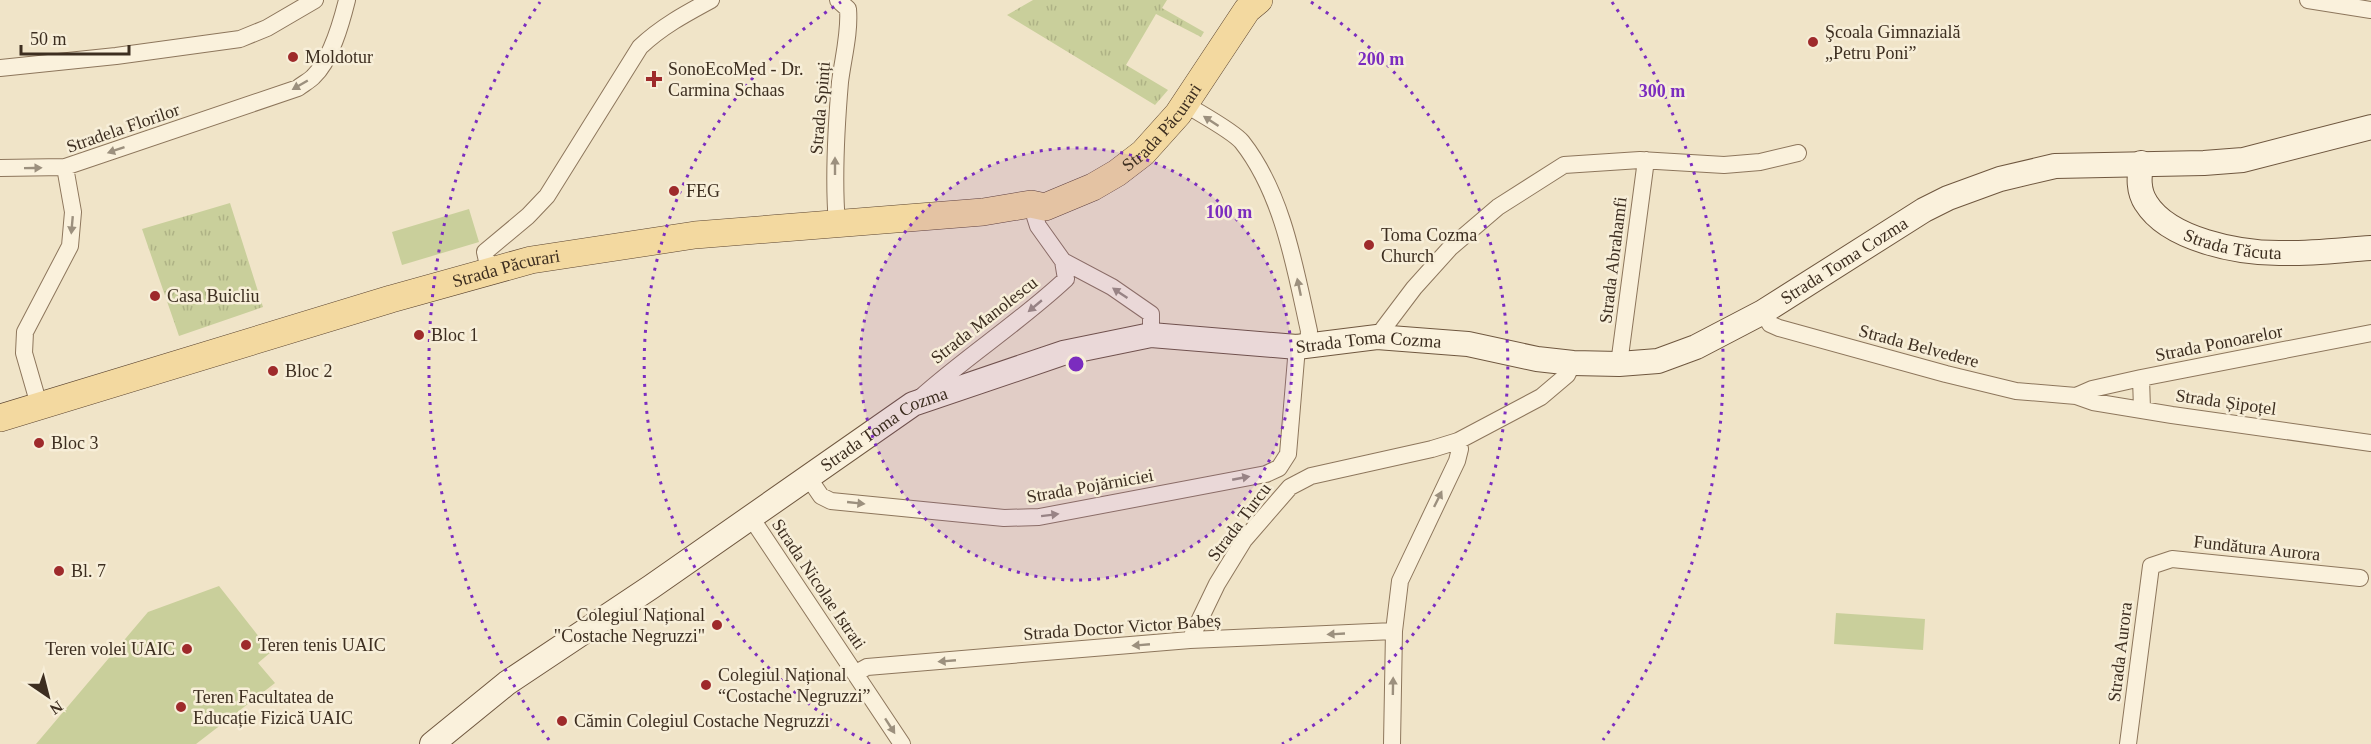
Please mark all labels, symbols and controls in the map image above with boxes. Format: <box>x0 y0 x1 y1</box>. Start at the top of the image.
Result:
scale bar <box>21 18 129 56</box>
place label: Şcoala Gimnazială „Petru Poni” <box>1825 22 1960 63</box>
text: 50 m <box>30 29 67 49</box>
marker: Şcoala Gimnazială „Petru Poni” <box>1806 35 1820 49</box>
place label: Moldotur <box>305 47 373 67</box>
text: 200 m <box>1358 49 1404 69</box>
marker: Moldotur <box>286 50 300 64</box>
place label: SonoEcoMed - Dr. Carmina Schaas <box>668 59 803 100</box>
street label: Strada Spinți <box>806 61 834 155</box>
marker: SonoEcoMed - Dr. Carmina Schaas <box>645 70 663 88</box>
one-way arrow <box>291 80 308 90</box>
street label: Strada Păcurari <box>1118 80 1205 175</box>
text: 300 m <box>1639 81 1685 101</box>
street label: Stradela Florilor <box>64 99 182 157</box>
one-way arrow <box>1203 116 1219 127</box>
one-way arrow <box>107 146 125 155</box>
one-way arrow <box>830 156 840 175</box>
one-way arrow <box>23 163 42 173</box>
place label: FEG <box>686 181 720 201</box>
marker: FEG <box>667 184 681 198</box>
street label: Strada Abrahamfi <box>1595 196 1631 324</box>
text: 100 m <box>1206 202 1252 222</box>
street label: Strada Toma Cozma <box>1777 213 1911 308</box>
one-way arrow <box>68 216 77 235</box>
place label: Toma Cozma Church <box>1381 225 1477 266</box>
street label: Strada Tăcuta <box>2181 225 2282 263</box>
marker: Toma Cozma Church <box>1362 238 1376 252</box>
street label: Strada Păcurari <box>450 246 561 291</box>
street label: Strada Manolescu <box>927 272 1041 368</box>
one-way arrow <box>1294 277 1303 296</box>
place label: Casa Buicliu <box>167 286 260 306</box>
one-way arrow <box>1112 287 1128 299</box>
marker: Casa Buicliu <box>148 289 162 303</box>
one-way arrow <box>1028 299 1043 311</box>
street label: Strada Belvedere <box>1857 320 1981 372</box>
street label: Strada Ponoarelor <box>2154 321 2284 365</box>
place label: Bloc 1 <box>431 325 479 345</box>
street label: Strada Toma Cozma <box>1294 327 1442 357</box>
marker: Bloc 1 <box>412 328 426 342</box>
centre of rings <box>1066 354 1086 374</box>
place label: Bloc 2 <box>285 361 333 381</box>
marker: Bloc 2 <box>266 364 280 378</box>
street label: Strada Toma Cozma <box>817 383 950 476</box>
street label: Strada Șipoțel <box>2174 385 2278 419</box>
place label: Bloc 3 <box>51 433 99 453</box>
marker: Bloc 3 <box>32 436 46 450</box>
street label: Strada Pojărniciei <box>1025 465 1155 507</box>
one-way arrow <box>1232 473 1251 482</box>
street label: Strada Turcu <box>1203 479 1275 565</box>
one-way arrow <box>1434 491 1443 508</box>
one-way arrow <box>846 498 865 508</box>
one-way arrow <box>1041 511 1060 520</box>
street label: Strada Nicolae Istrati <box>768 515 870 653</box>
street label: Fundătura Aurora <box>2193 531 2321 565</box>
place label: Bl. 7 <box>71 561 106 581</box>
marker: Bl. 7 <box>52 564 66 578</box>
street label: Strada Aurora <box>2104 601 2136 703</box>
place label: Colegiul Național "Costache Negruzzi" <box>554 605 705 646</box>
street label: Strada Doctor Victor Babeș <box>1023 610 1221 644</box>
marker: Colegiul Național "Costache Negruzzi" <box>710 618 724 632</box>
one-way arrow <box>1326 629 1345 638</box>
place label: Teren tenis UAIC <box>258 635 386 655</box>
marker: Teren tenis UAIC <box>239 638 253 652</box>
place label: Teren volei UAIC <box>45 639 175 659</box>
one-way arrow <box>1131 640 1150 649</box>
marker: Teren volei UAIC <box>180 642 194 656</box>
one-way arrow <box>937 656 956 665</box>
place label: Colegiul Național “Costache Negruzzi” <box>718 665 870 706</box>
north arrow <box>18 666 78 726</box>
one-way arrow <box>1388 676 1398 695</box>
marker: Colegiul Național “Costache Negruzzi” <box>699 678 713 692</box>
place label: Teren Facultatea de Educație Fizică UAIC <box>193 687 353 728</box>
text: N <box>46 698 66 718</box>
marker: Teren Facultatea de Educație Fizică UAIC <box>174 700 188 714</box>
place label: Cămin Colegiul Costache Negruzzi <box>574 711 829 731</box>
marker: Cămin Colegiul Costache Negruzzi <box>555 714 569 728</box>
one-way arrow <box>884 718 896 734</box>

